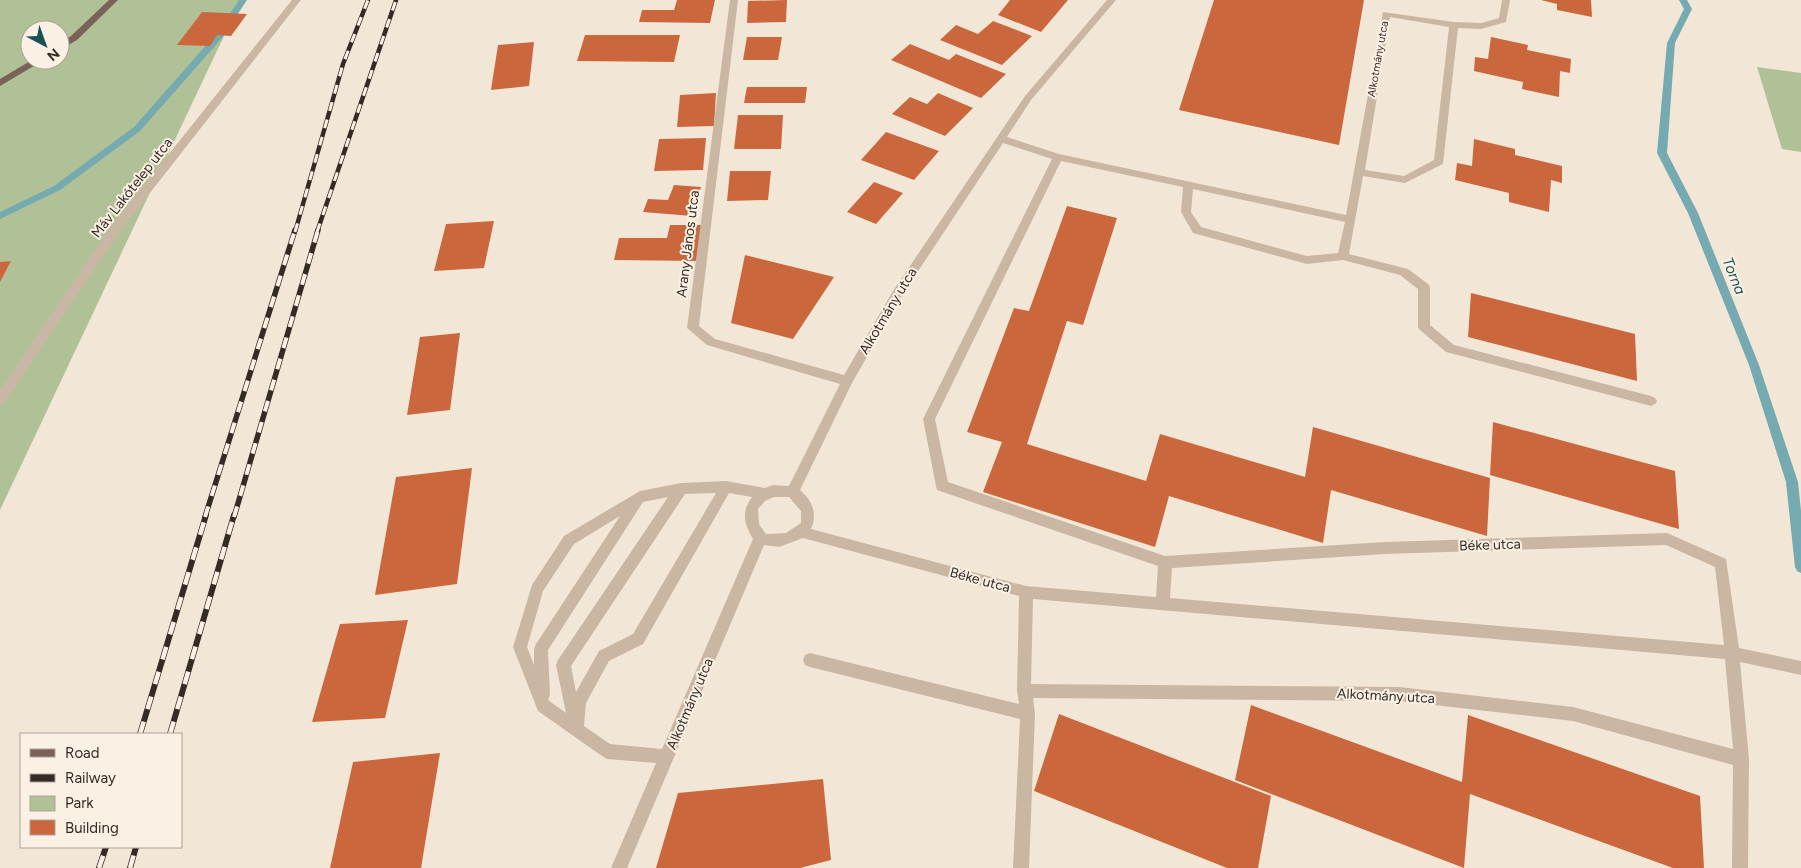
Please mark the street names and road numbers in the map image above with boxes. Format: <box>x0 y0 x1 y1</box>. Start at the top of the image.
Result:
street label: Alkotmány utca <box>1365 20 1391 98</box>
street label: Máv Lakótelep utca <box>88 135 176 241</box>
street label: Arany János utca <box>673 189 703 299</box>
street label: Alkotmány utca <box>855 265 921 357</box>
street label: Béke utca <box>1459 535 1521 555</box>
street label: Béke utca <box>948 564 1012 596</box>
street label: Alkotmány utca <box>663 656 717 752</box>
street label: Alkotmány utca <box>1337 685 1435 707</box>

